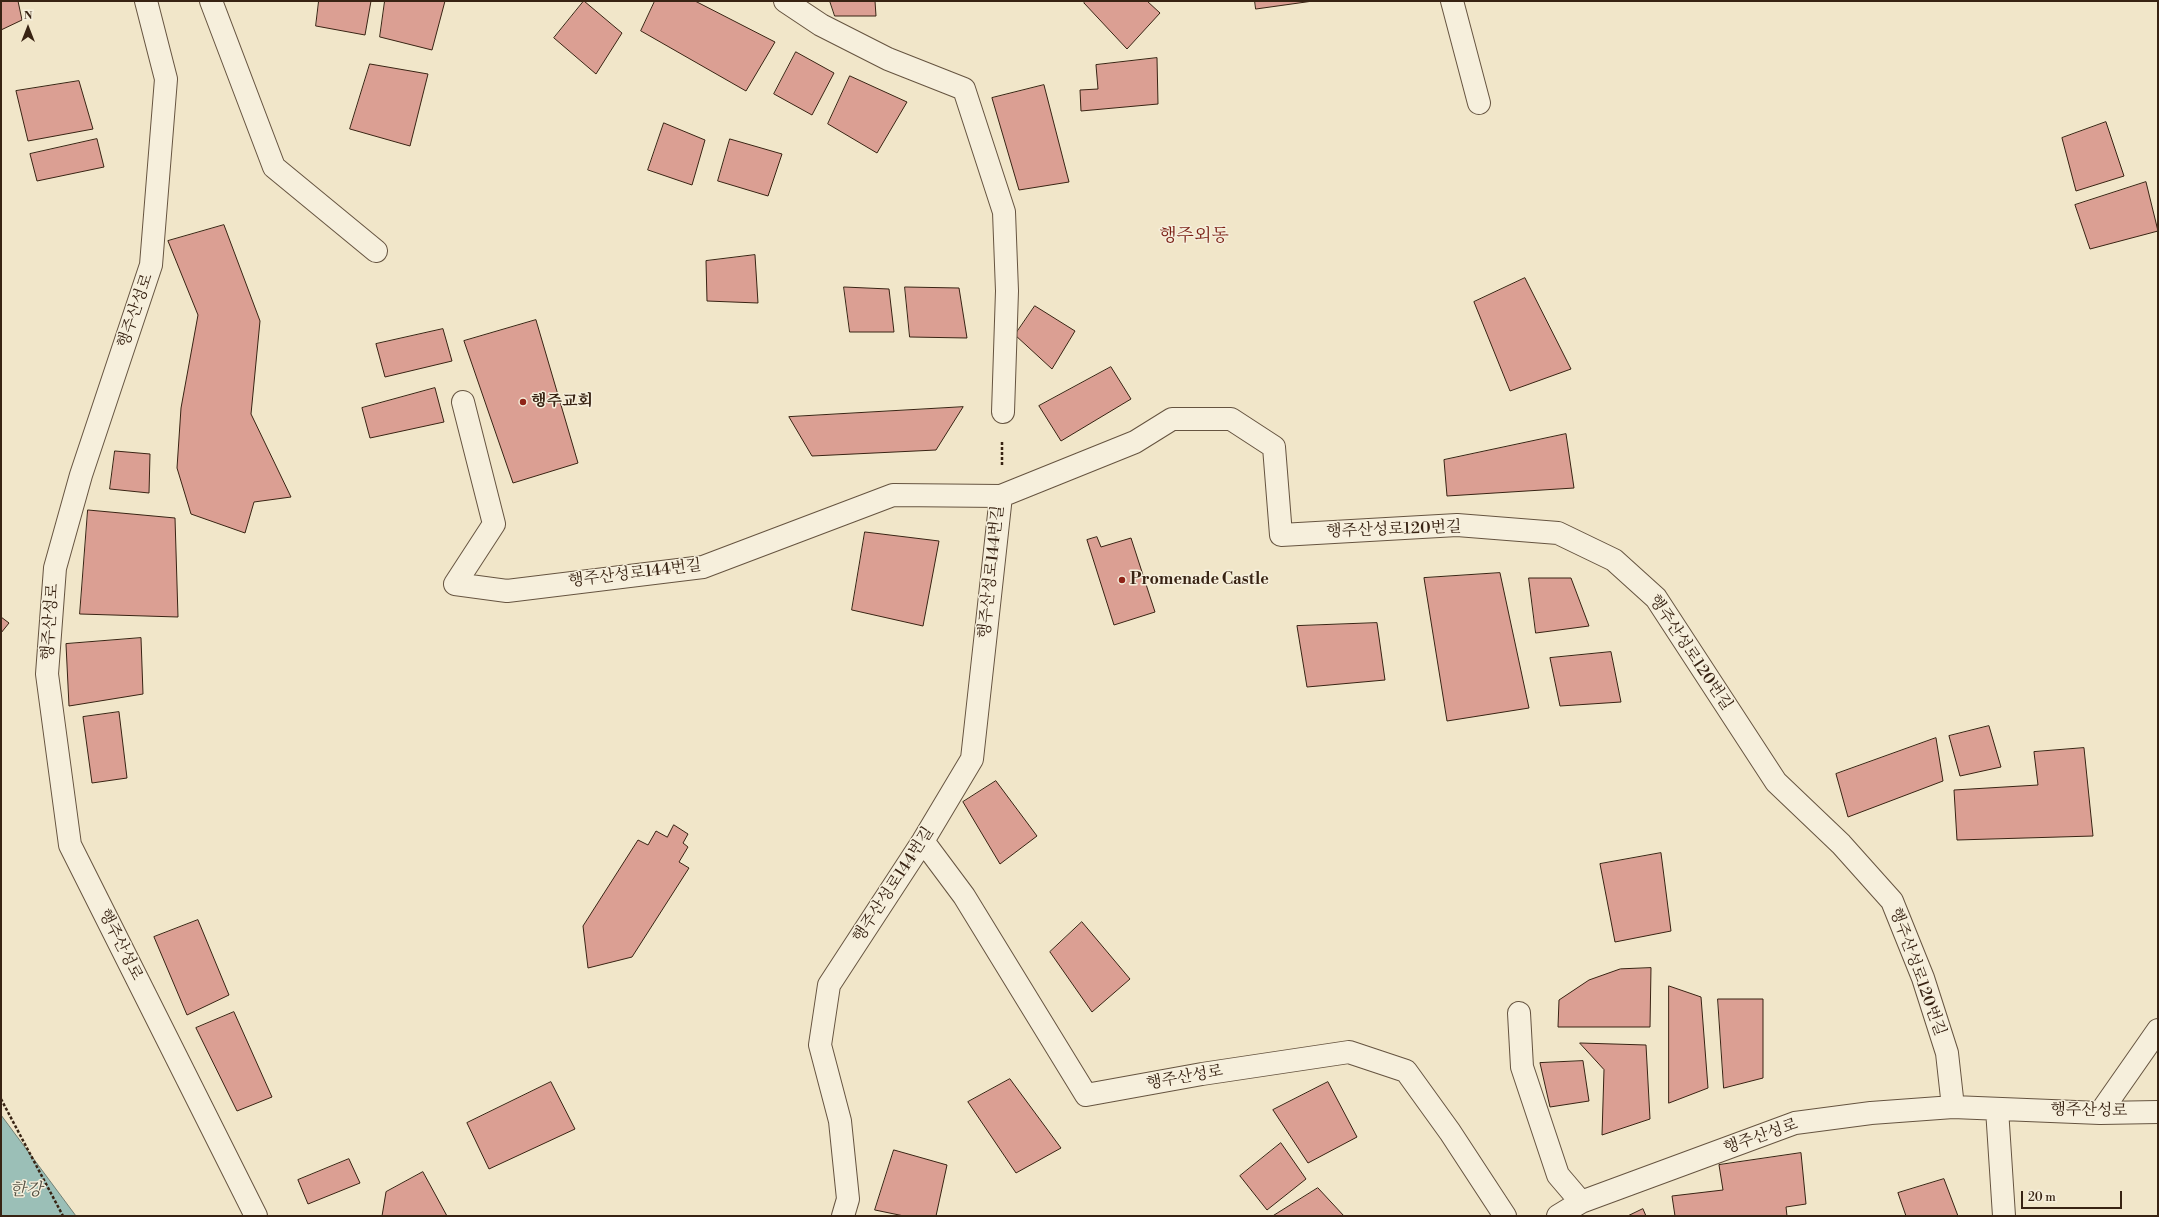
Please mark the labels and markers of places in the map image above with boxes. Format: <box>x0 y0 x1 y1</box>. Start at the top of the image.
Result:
place label: 행주교회 <box>531 392 593 412</box>
marker: 행주교회 <box>518 397 528 407</box>
place label: Promenade Castle <box>1130 570 1269 590</box>
marker: Promenade Castle <box>1117 575 1127 585</box>

